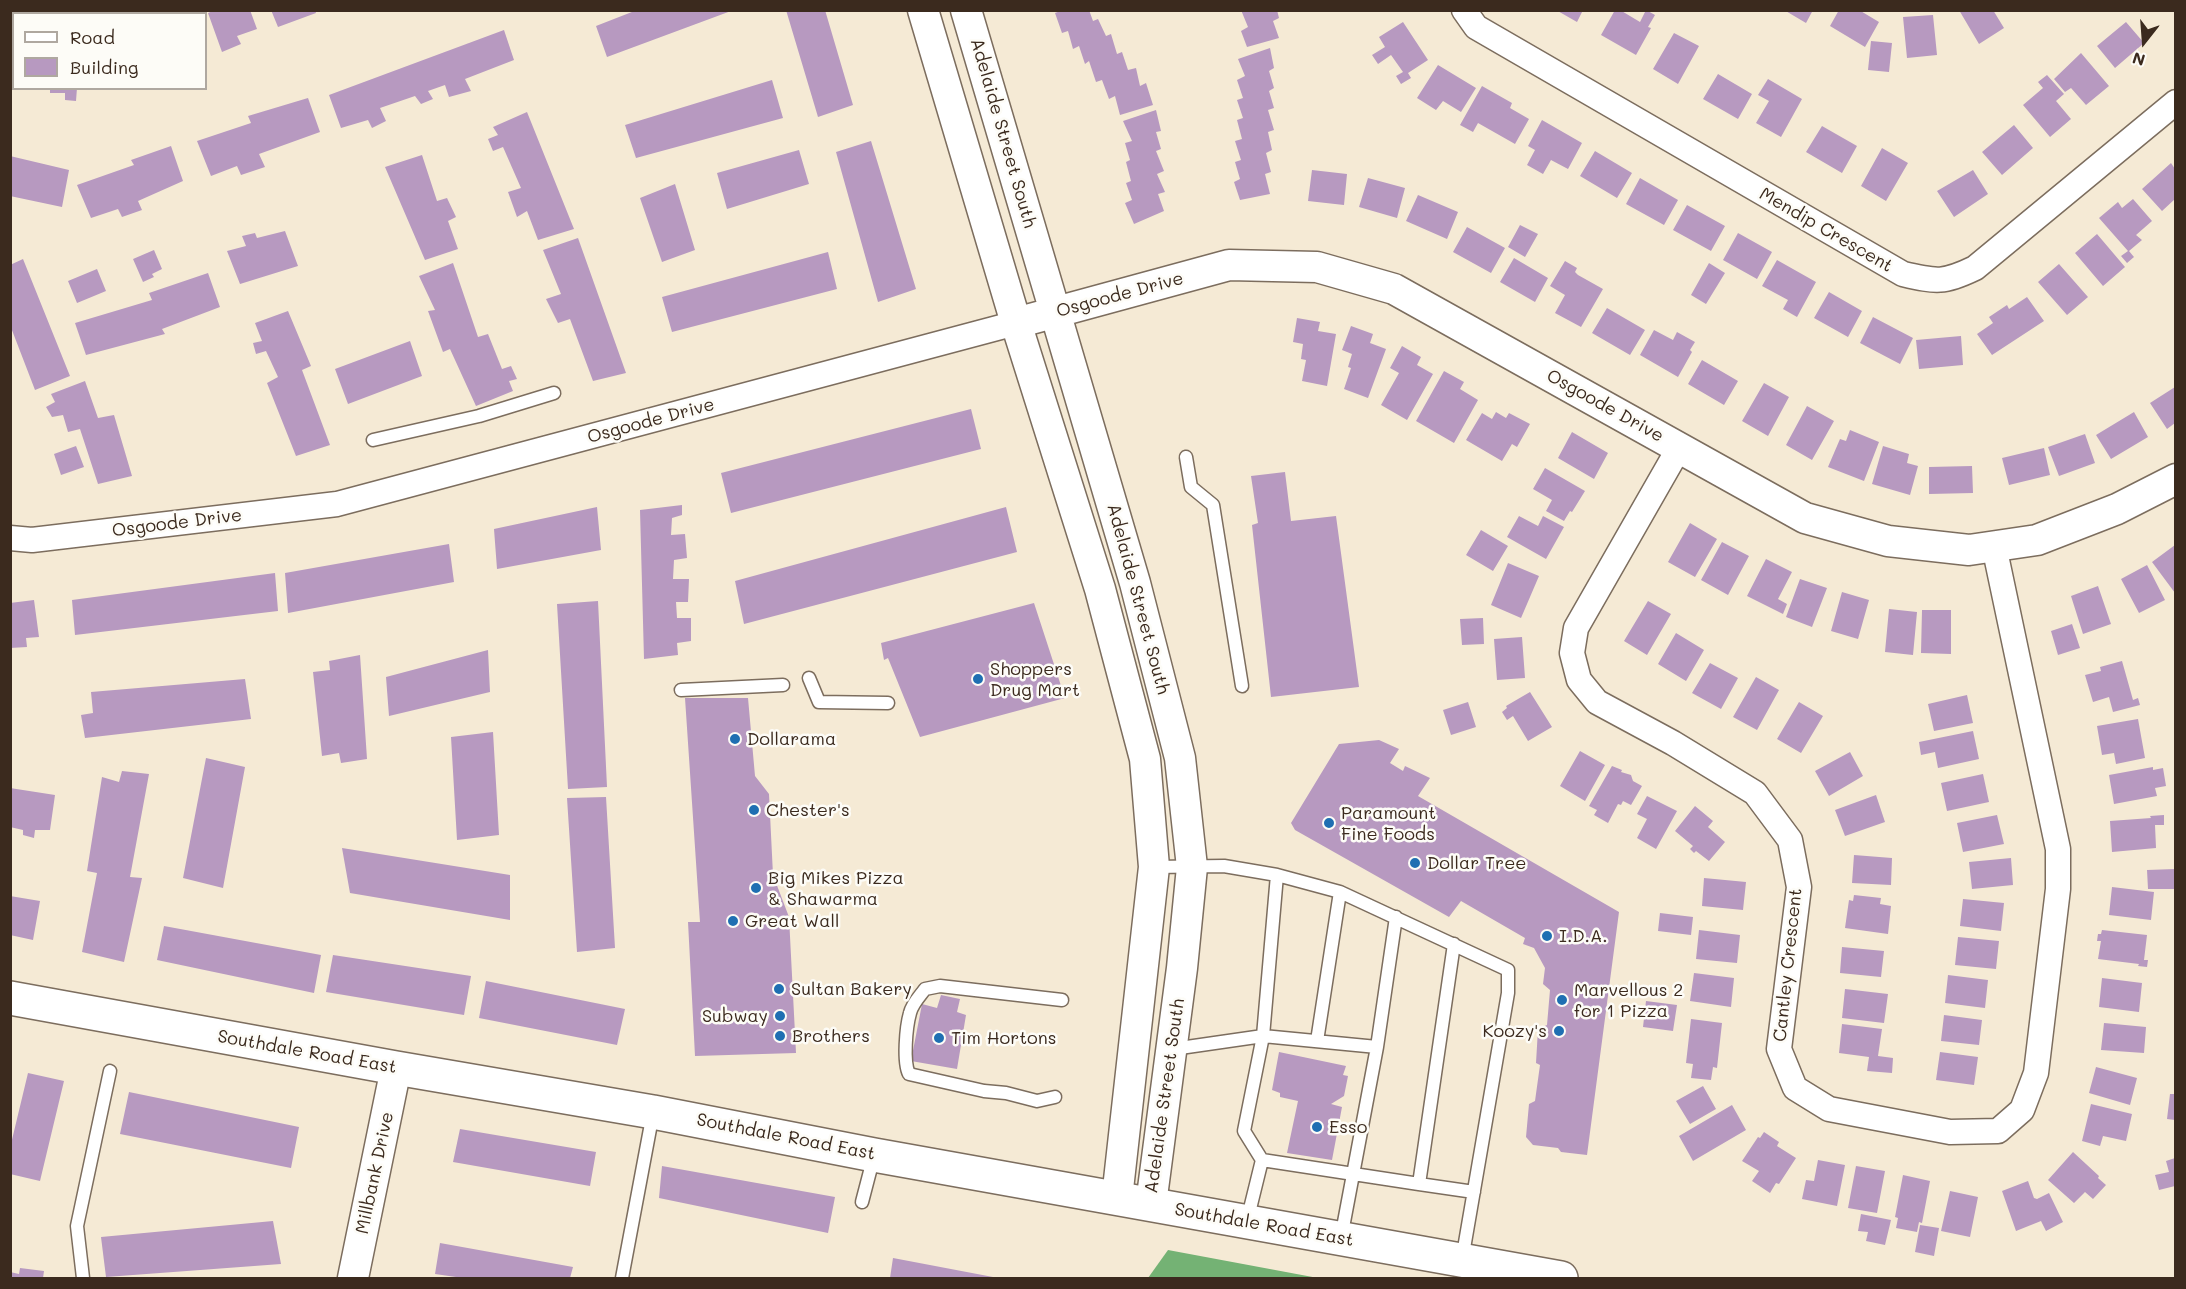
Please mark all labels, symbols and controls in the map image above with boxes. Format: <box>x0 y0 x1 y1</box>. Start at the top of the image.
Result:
legend <box>12 12 207 90</box>
north arrow <box>2114 12 2174 72</box>
text: Road <box>70 25 115 49</box>
street label: Adelaide Street South <box>966 36 1040 230</box>
text: N <box>2130 48 2147 72</box>
text: Building <box>70 55 138 79</box>
street label: Mendip Crescent <box>1755 183 1897 277</box>
street label: Osgoode Drive <box>1054 268 1186 322</box>
street label: Osgoode Drive <box>1543 365 1667 447</box>
street label: Osgoode Drive <box>585 394 717 448</box>
street label: Adelaide Street South <box>1102 501 1174 697</box>
street label: Osgoode Drive <box>111 504 243 542</box>
place label: Shoppers Drug Mart <box>990 658 1080 700</box>
marker: Shoppers Drug Mart <box>971 672 985 686</box>
place label: Dollarama <box>747 728 836 750</box>
marker: Dollarama <box>728 732 742 746</box>
place label: Chester's <box>766 799 850 821</box>
place label: Paramount Fine Foods <box>1341 802 1436 844</box>
marker: Chester's <box>747 803 761 817</box>
marker: Paramount Fine Foods <box>1322 816 1336 830</box>
place label: Dollar Tree <box>1427 852 1526 874</box>
marker: Dollar Tree <box>1408 856 1422 870</box>
place label: Big Mikes Pizza & Shawarma <box>768 867 904 910</box>
marker: Big Mikes Pizza & Shawarma <box>749 881 763 895</box>
street label: Cantley Crescent <box>1769 887 1807 1043</box>
place label: Great Wall <box>745 910 839 932</box>
marker: Great Wall <box>726 914 740 928</box>
place label: I.D.A. <box>1559 925 1608 947</box>
marker: I.D.A. <box>1540 929 1554 943</box>
place label: Sultan Bakery <box>791 978 912 1000</box>
place label: Marvellous 2 for 1 Pizza <box>1574 979 1683 1022</box>
marker: Sultan Bakery <box>772 982 786 996</box>
marker: Marvellous 2 for 1 Pizza <box>1555 993 1569 1007</box>
street label: Adelaide Street South <box>1141 997 1189 1195</box>
place label: Subway <box>702 1005 768 1027</box>
marker: Subway <box>773 1009 787 1023</box>
place label: Koozy's <box>1483 1020 1547 1042</box>
marker: Koozy's <box>1552 1024 1566 1038</box>
place label: Brothers <box>792 1025 870 1047</box>
street label: Southdale Road East <box>216 1026 398 1078</box>
place label: Tim Hortons <box>951 1027 1056 1049</box>
marker: Brothers <box>773 1029 787 1043</box>
marker: Tim Hortons <box>932 1031 946 1045</box>
street label: Southdale Road East <box>695 1109 877 1165</box>
street label: Millbank Drive <box>352 1110 398 1236</box>
place label: Esso <box>1329 1116 1367 1138</box>
marker: Esso <box>1310 1120 1324 1134</box>
street label: Southdale Road East <box>1173 1199 1355 1251</box>

